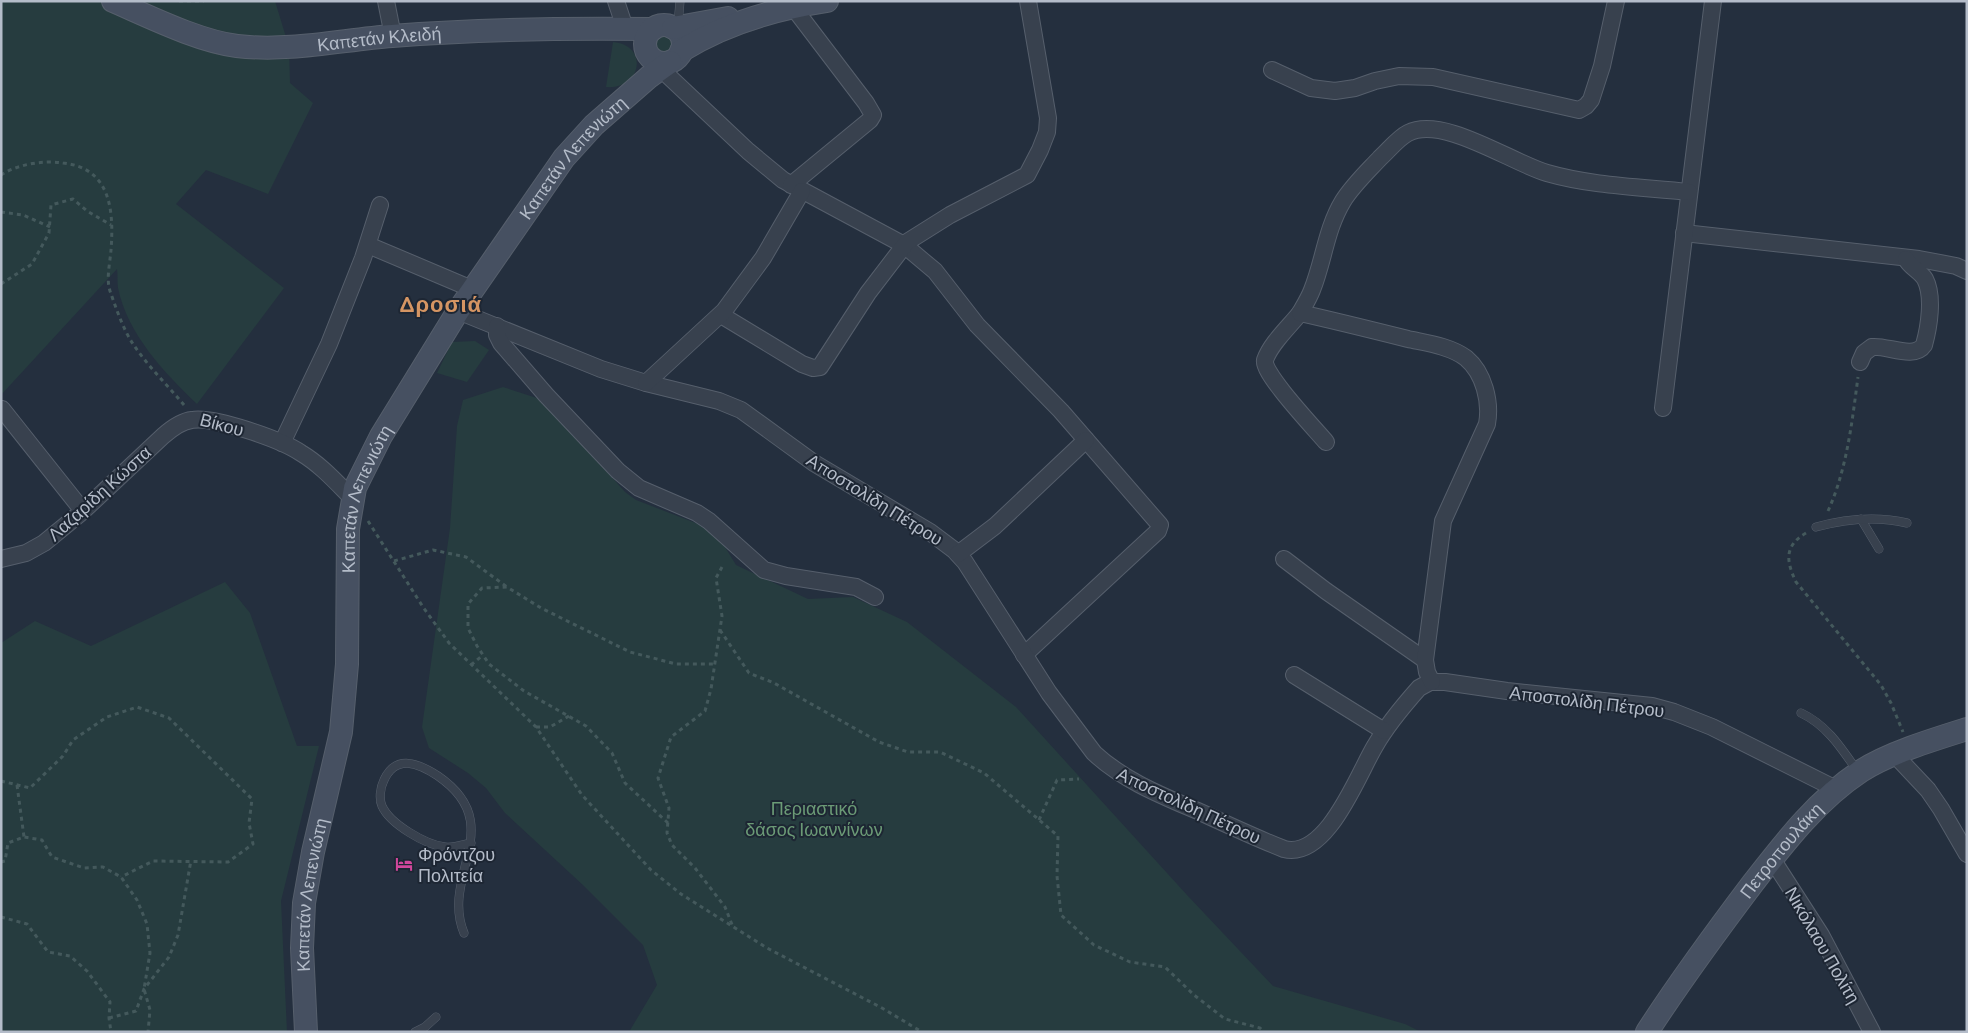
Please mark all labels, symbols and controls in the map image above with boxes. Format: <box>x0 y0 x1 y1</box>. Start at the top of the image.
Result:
street label: Καπετάν Κλειδή <box>316 22 442 55</box>
street label: Καπετάν Λεπενιώτη <box>514 91 631 223</box>
district label: Δροσιά <box>400 290 482 317</box>
street label: Βίκου <box>198 408 246 440</box>
street label: Καπετάν Λεπενιώτη <box>337 420 396 573</box>
street label: Λαζαρίδη Κώστα <box>43 441 155 545</box>
street label: Αποστολίδη Πέτρου <box>803 448 947 550</box>
street label: Αποστολίδη Πέτρου <box>1508 681 1666 721</box>
street label: Αποστολίδη Πέτρου <box>1114 762 1264 848</box>
park label: Περιαστικό δάσος Ιωαννίνων <box>745 797 883 840</box>
street label: Πετροπουλάκη <box>1735 797 1827 902</box>
street label: Καπετάν Λεπενιώτη <box>291 816 332 972</box>
place label: Φρόντζου Πολιτεία <box>418 843 495 886</box>
hotel icon: Φρόντζου Πολιτεία <box>394 854 414 874</box>
street label: Νικόλαου Πολίτη <box>1781 883 1865 1007</box>

